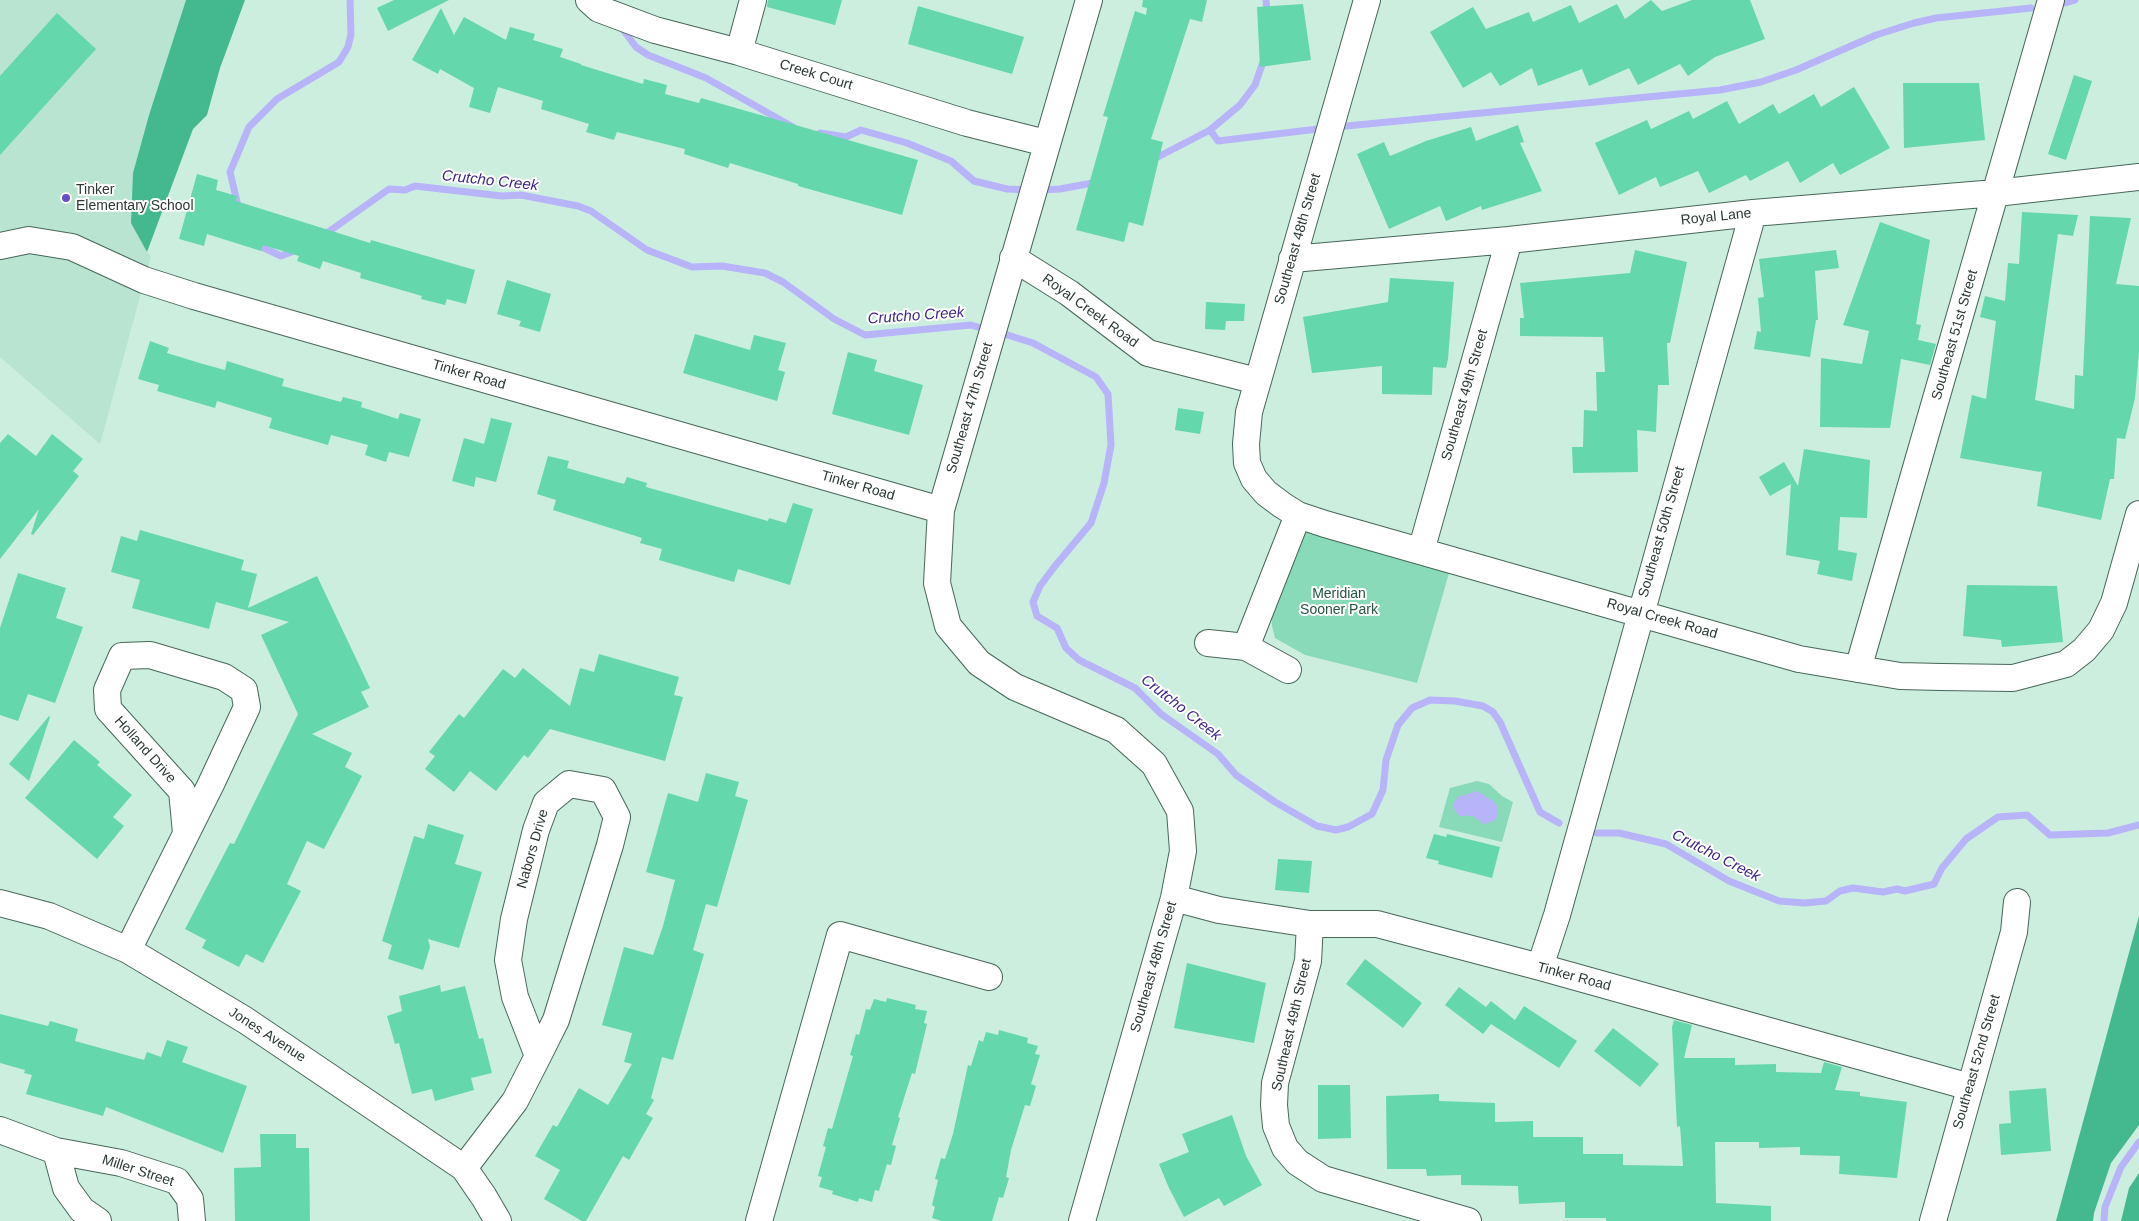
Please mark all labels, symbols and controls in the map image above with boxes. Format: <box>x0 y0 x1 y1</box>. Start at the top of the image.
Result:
street label: Creek Court <box>777 56 855 94</box>
water label: Crutcho Creek <box>441 167 539 195</box>
street label: Southeast 48th Street <box>1271 172 1325 306</box>
place label: Tinker Elementary School <box>76 182 194 214</box>
marker: Tinker Elementary School <box>60 192 72 204</box>
street label: Royal Lane <box>1680 205 1752 229</box>
street label: Southeast 51st Street <box>1928 268 1982 402</box>
street label: Royal Creek Road <box>1039 271 1141 351</box>
water label: Crutcho Creek <box>867 304 965 328</box>
street label: Southeast 49th Street <box>1438 328 1492 462</box>
street label: Southeast 47th Street <box>943 341 997 475</box>
street label: Tinker Road <box>430 356 508 394</box>
street label: Southeast 50th Street <box>1635 465 1689 599</box>
street label: Tinker Road <box>819 467 897 505</box>
park label: Meridian Sooner Park <box>1300 586 1378 618</box>
street label: Royal Creek Road <box>1605 595 1719 643</box>
water label: Crutcho Creek <box>1137 671 1225 745</box>
street label: Holland Drive <box>111 713 179 787</box>
street label: Nabors Drive <box>514 807 552 891</box>
water label: Crutcho Creek <box>1669 826 1763 886</box>
street label: Southeast 48th Street <box>1127 900 1181 1034</box>
street label: Southeast 49th Street <box>1269 957 1315 1093</box>
street label: Tinker Road <box>1535 959 1613 995</box>
street label: Southeast 52nd Street <box>1950 993 2004 1131</box>
street label: Jones Avenue <box>225 1004 309 1066</box>
street label: Miller Street <box>100 1151 176 1191</box>

